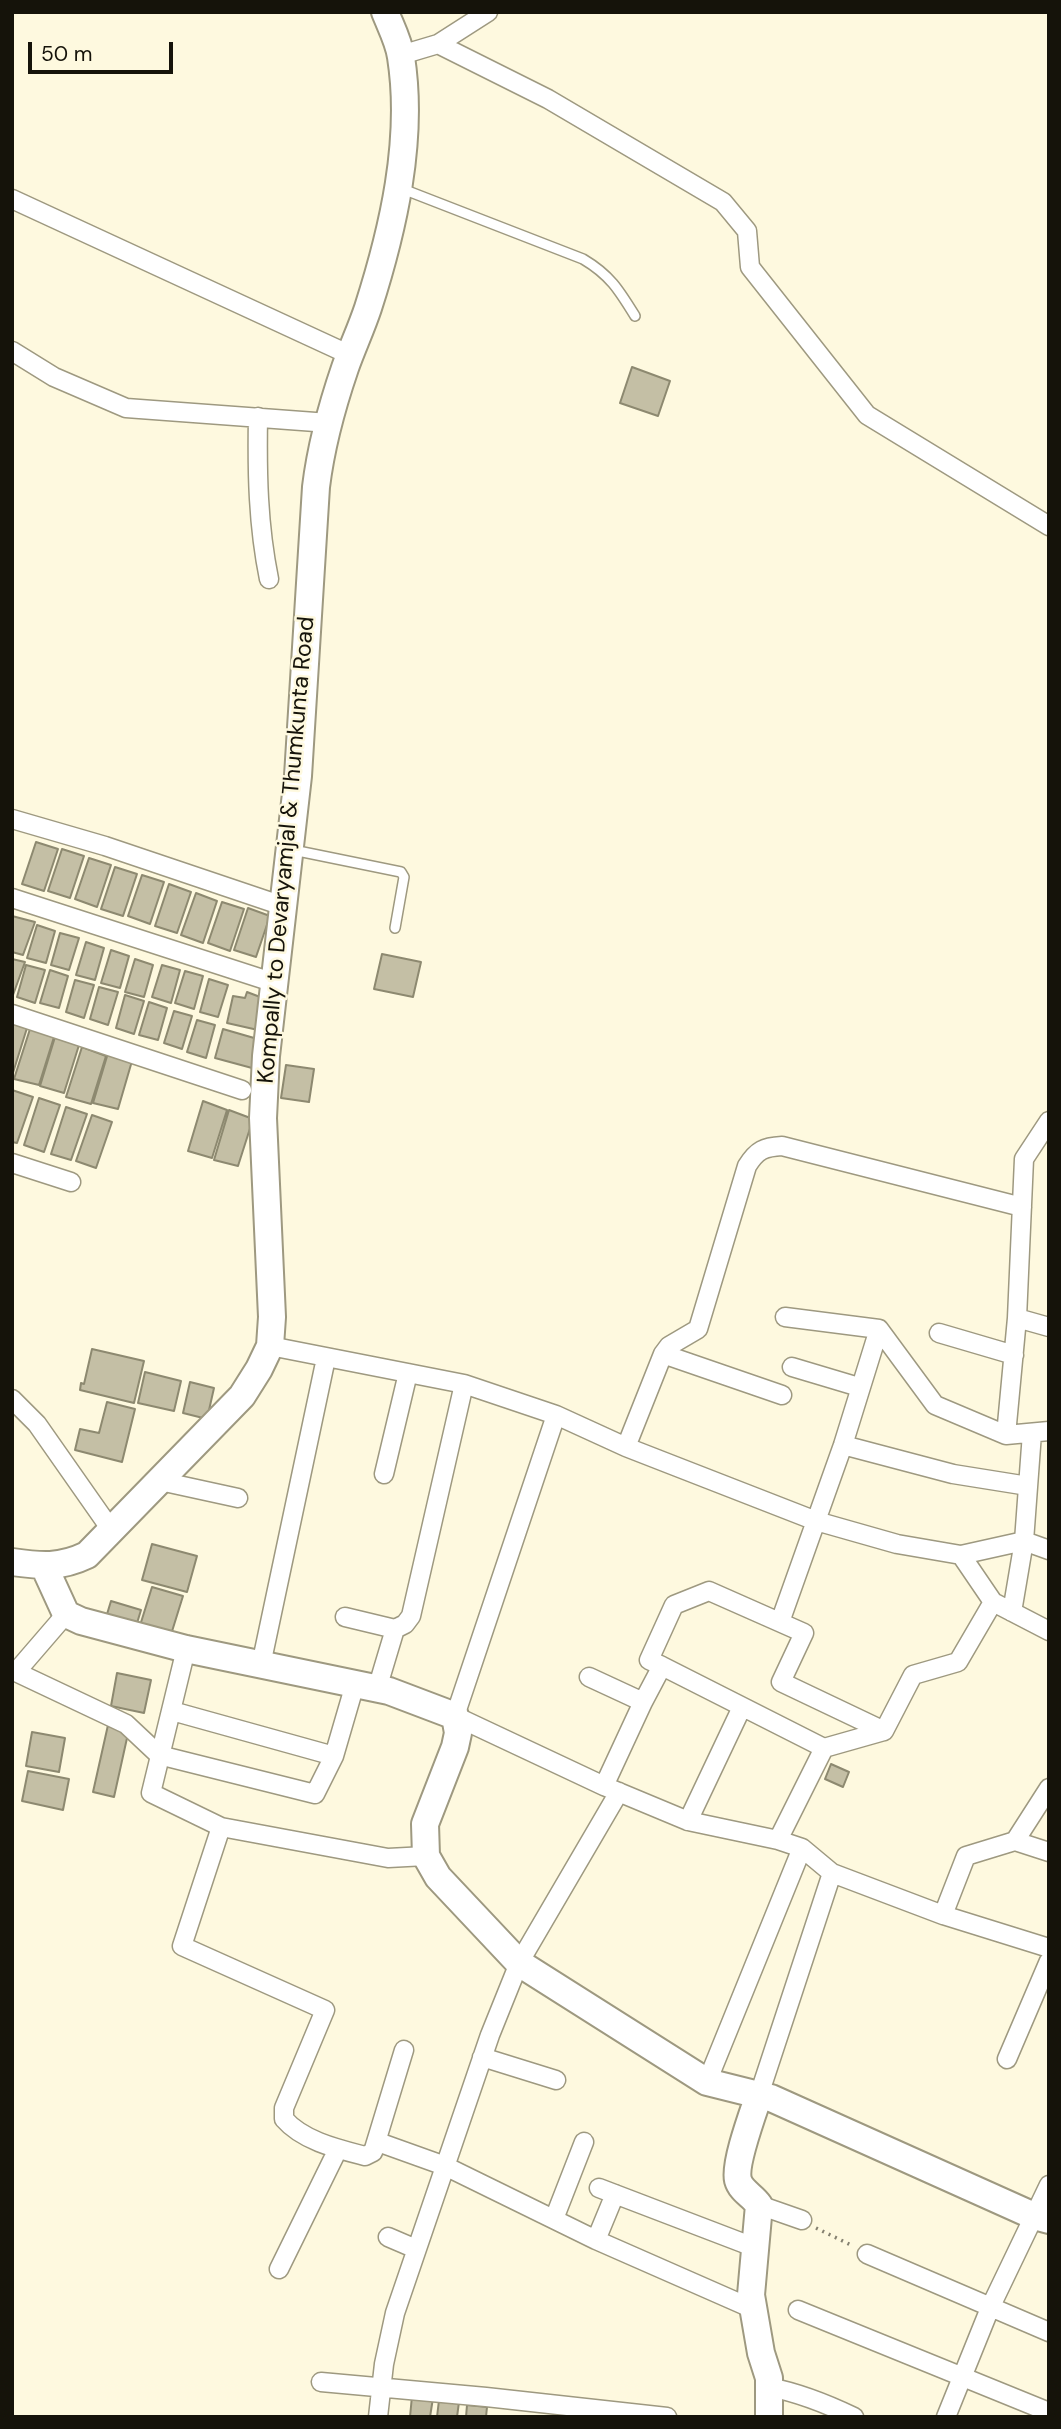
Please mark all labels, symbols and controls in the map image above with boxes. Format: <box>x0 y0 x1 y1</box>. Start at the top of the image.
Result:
scale bar <box>32 28 177 72</box>
text: 50 m <box>41 40 92 68</box>
street label: Kompally to Devaryamjal & Thumkunta Road <box>253 615 321 1085</box>

